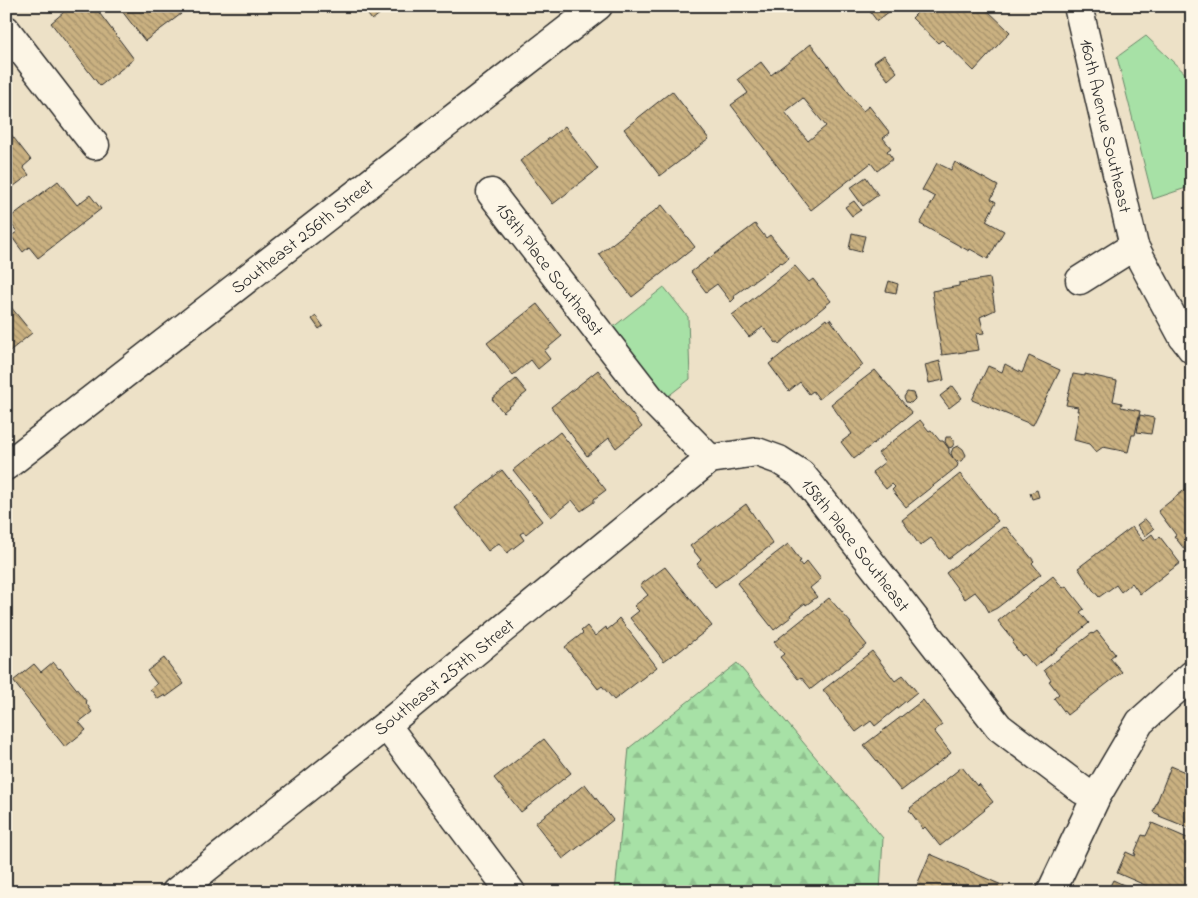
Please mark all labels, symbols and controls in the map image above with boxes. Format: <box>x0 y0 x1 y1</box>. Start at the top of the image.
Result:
street label: 160th Avenue Southeast <box>1071 37 1137 216</box>
street label: Southeast 256th Street <box>226 173 380 302</box>
street label: 158th Place Southeast <box>488 198 609 343</box>
street label: 158th Place Southeast <box>794 474 915 619</box>
street label: Southeast 257th Street <box>369 614 521 744</box>

